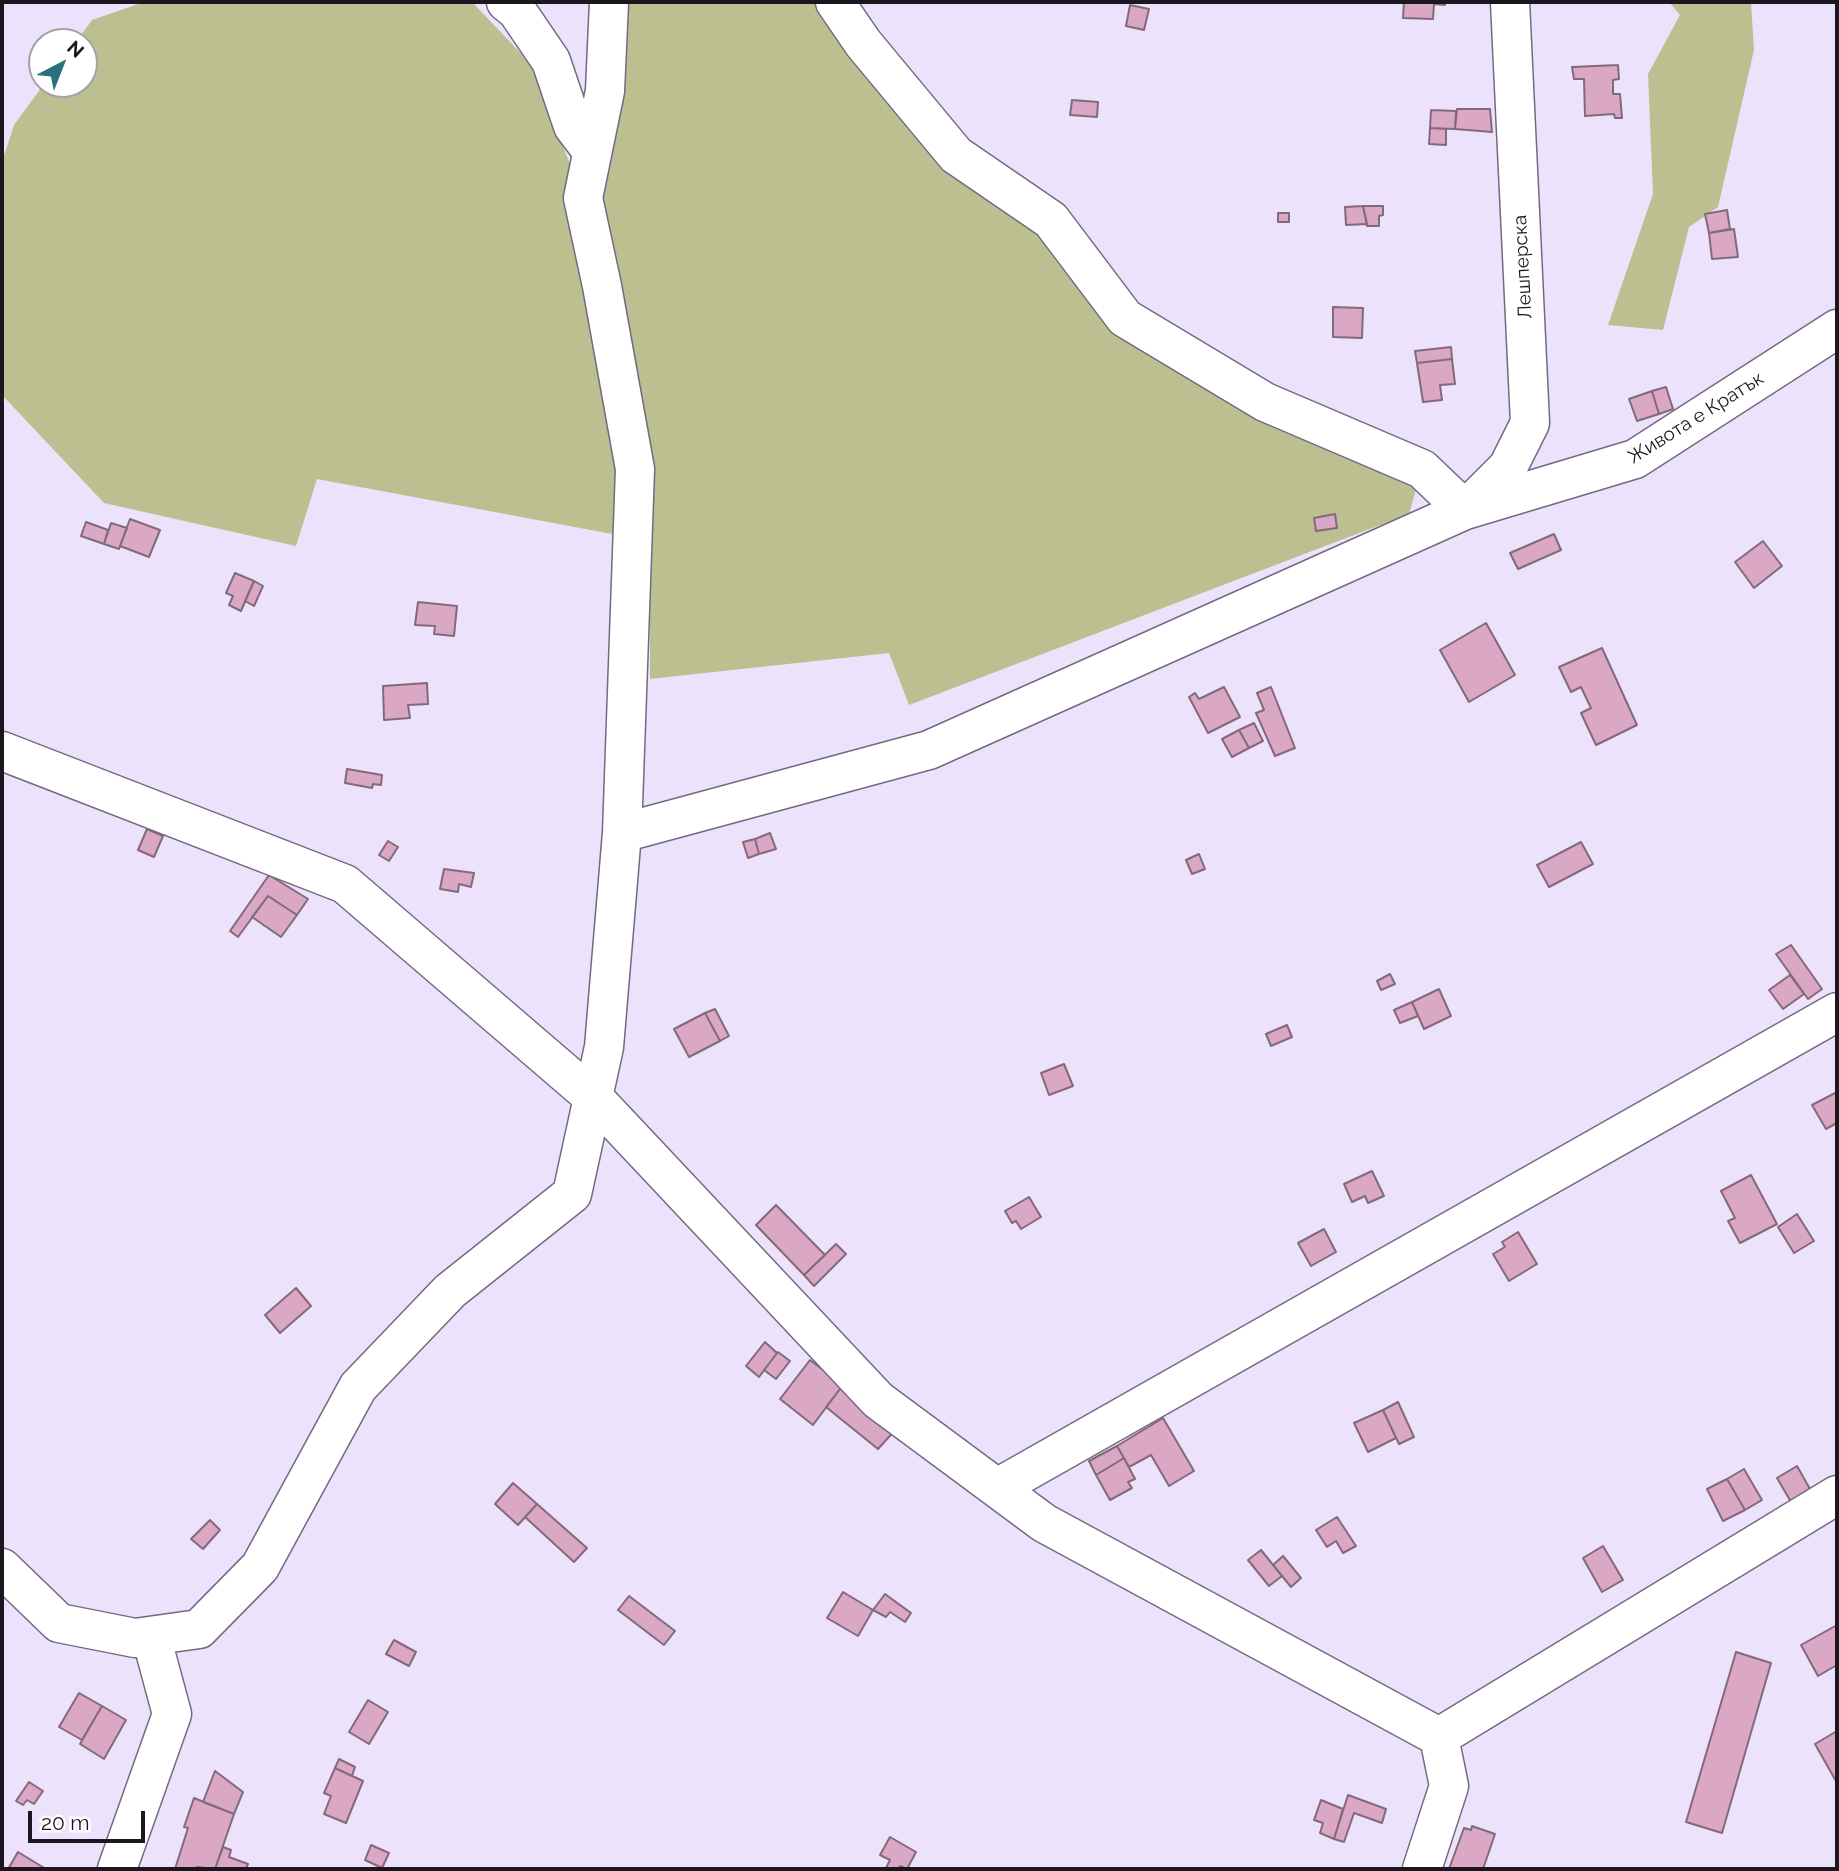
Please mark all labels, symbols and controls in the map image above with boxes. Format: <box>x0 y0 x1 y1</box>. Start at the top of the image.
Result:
north arrow <box>28 28 98 98</box>
text: N <box>63 36 88 62</box>
street label: Лешперска <box>1509 214 1537 320</box>
street label: Живота е Кратък <box>1624 367 1768 469</box>
scale bar <box>32 1798 149 1842</box>
text: 20 m <box>41 1810 89 1835</box>

